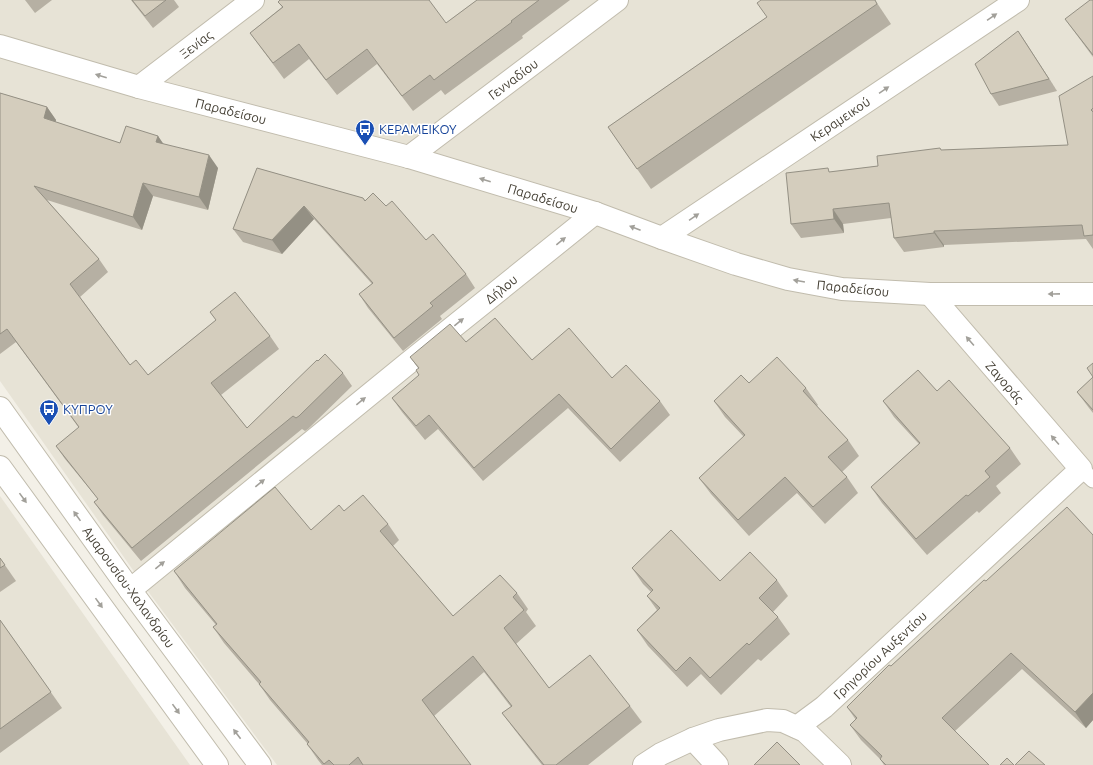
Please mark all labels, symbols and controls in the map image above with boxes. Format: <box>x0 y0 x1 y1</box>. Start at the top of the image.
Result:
one-way arrow <box>986 14 998 21</box>
street label: Ξενίας <box>177 27 216 62</box>
street label: Γενναδίου <box>486 56 540 102</box>
one-way arrow <box>95 73 107 79</box>
one-way arrow <box>879 86 889 94</box>
street label: Κεραμεικού <box>808 94 872 144</box>
street label: Παραδείσου <box>194 95 268 127</box>
bus stop icon: ΚΕΡΑΜΕΙΚΟΥ <box>354 118 376 146</box>
place label: ΚΕΡΑΜΕΙΚΟΥ <box>379 122 457 136</box>
one-way arrow <box>479 177 491 183</box>
street label: Παραδείσου <box>506 181 580 215</box>
one-way arrow <box>689 213 699 221</box>
one-way arrow <box>629 225 641 231</box>
one-way arrow <box>555 236 566 245</box>
street label: Δήλου <box>482 272 520 306</box>
street label: Παραδείσου <box>816 277 890 299</box>
one-way arrow <box>793 278 805 284</box>
one-way arrow <box>1047 291 1060 297</box>
one-way arrow <box>454 318 464 326</box>
one-way arrow <box>966 336 975 347</box>
street label: Ζαγοράς <box>982 358 1027 406</box>
one-way arrow <box>356 396 367 405</box>
bus stop icon: ΚΥΠΡΟΥ <box>38 398 60 426</box>
place label: ΚΥΠΡΟΥ <box>63 402 113 416</box>
one-way arrow <box>1051 435 1060 445</box>
one-way arrow <box>255 479 266 487</box>
one-way arrow <box>19 493 27 504</box>
one-way arrow <box>73 511 81 521</box>
street label: Αμαρουσίου-Χαλανδρίου <box>80 524 178 650</box>
one-way arrow <box>154 561 165 570</box>
one-way arrow <box>95 598 103 609</box>
street label: Γρηγορίου Αυξεντίου <box>831 608 930 702</box>
one-way arrow <box>172 703 180 714</box>
one-way arrow <box>233 728 241 739</box>

